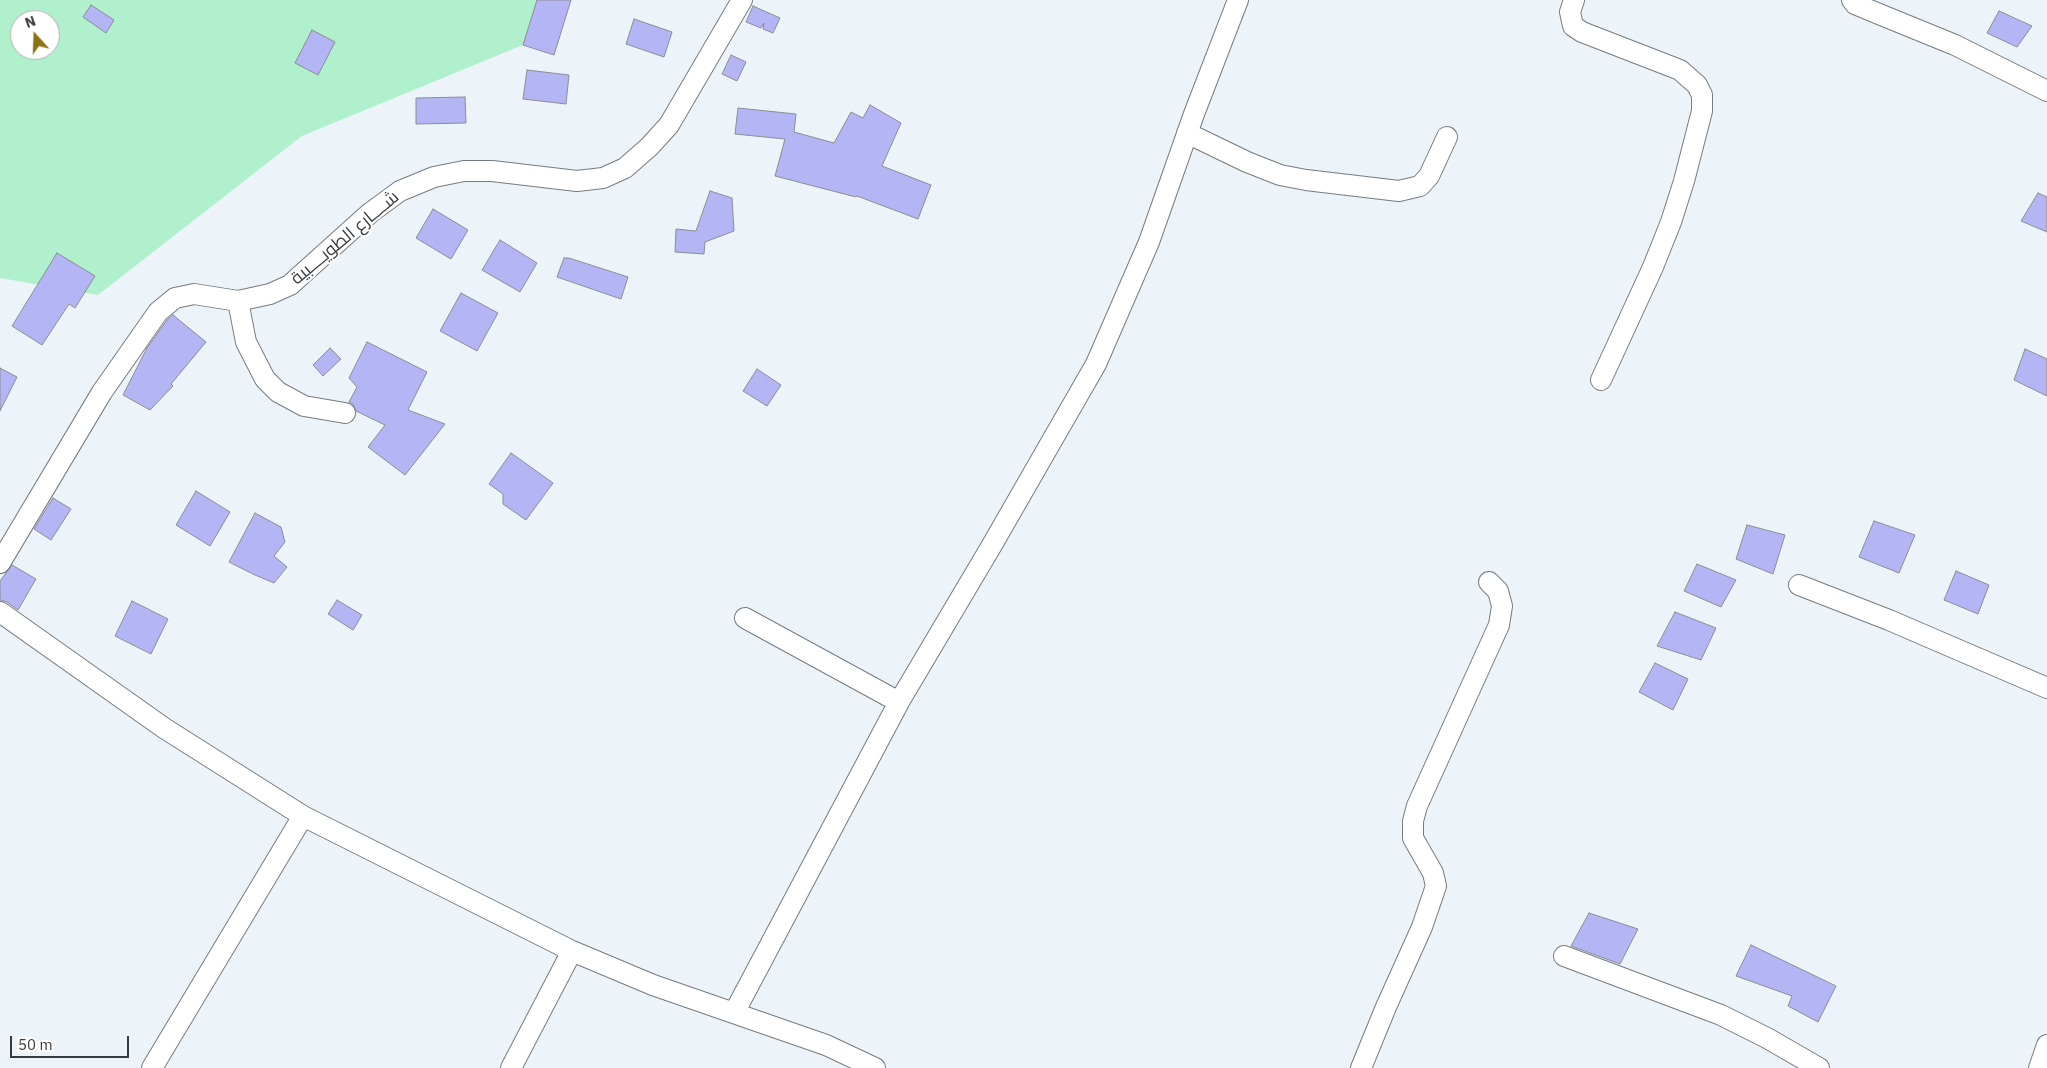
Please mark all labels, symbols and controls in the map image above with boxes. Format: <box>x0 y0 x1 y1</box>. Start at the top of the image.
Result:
north arrow <box>10 10 60 60</box>
text: N <box>22 12 38 32</box>
street label: شــــارع الطويــــبية <box>287 186 403 290</box>
scale bar <box>12 1026 131 1058</box>
text: 50 m <box>18 1035 53 1054</box>

